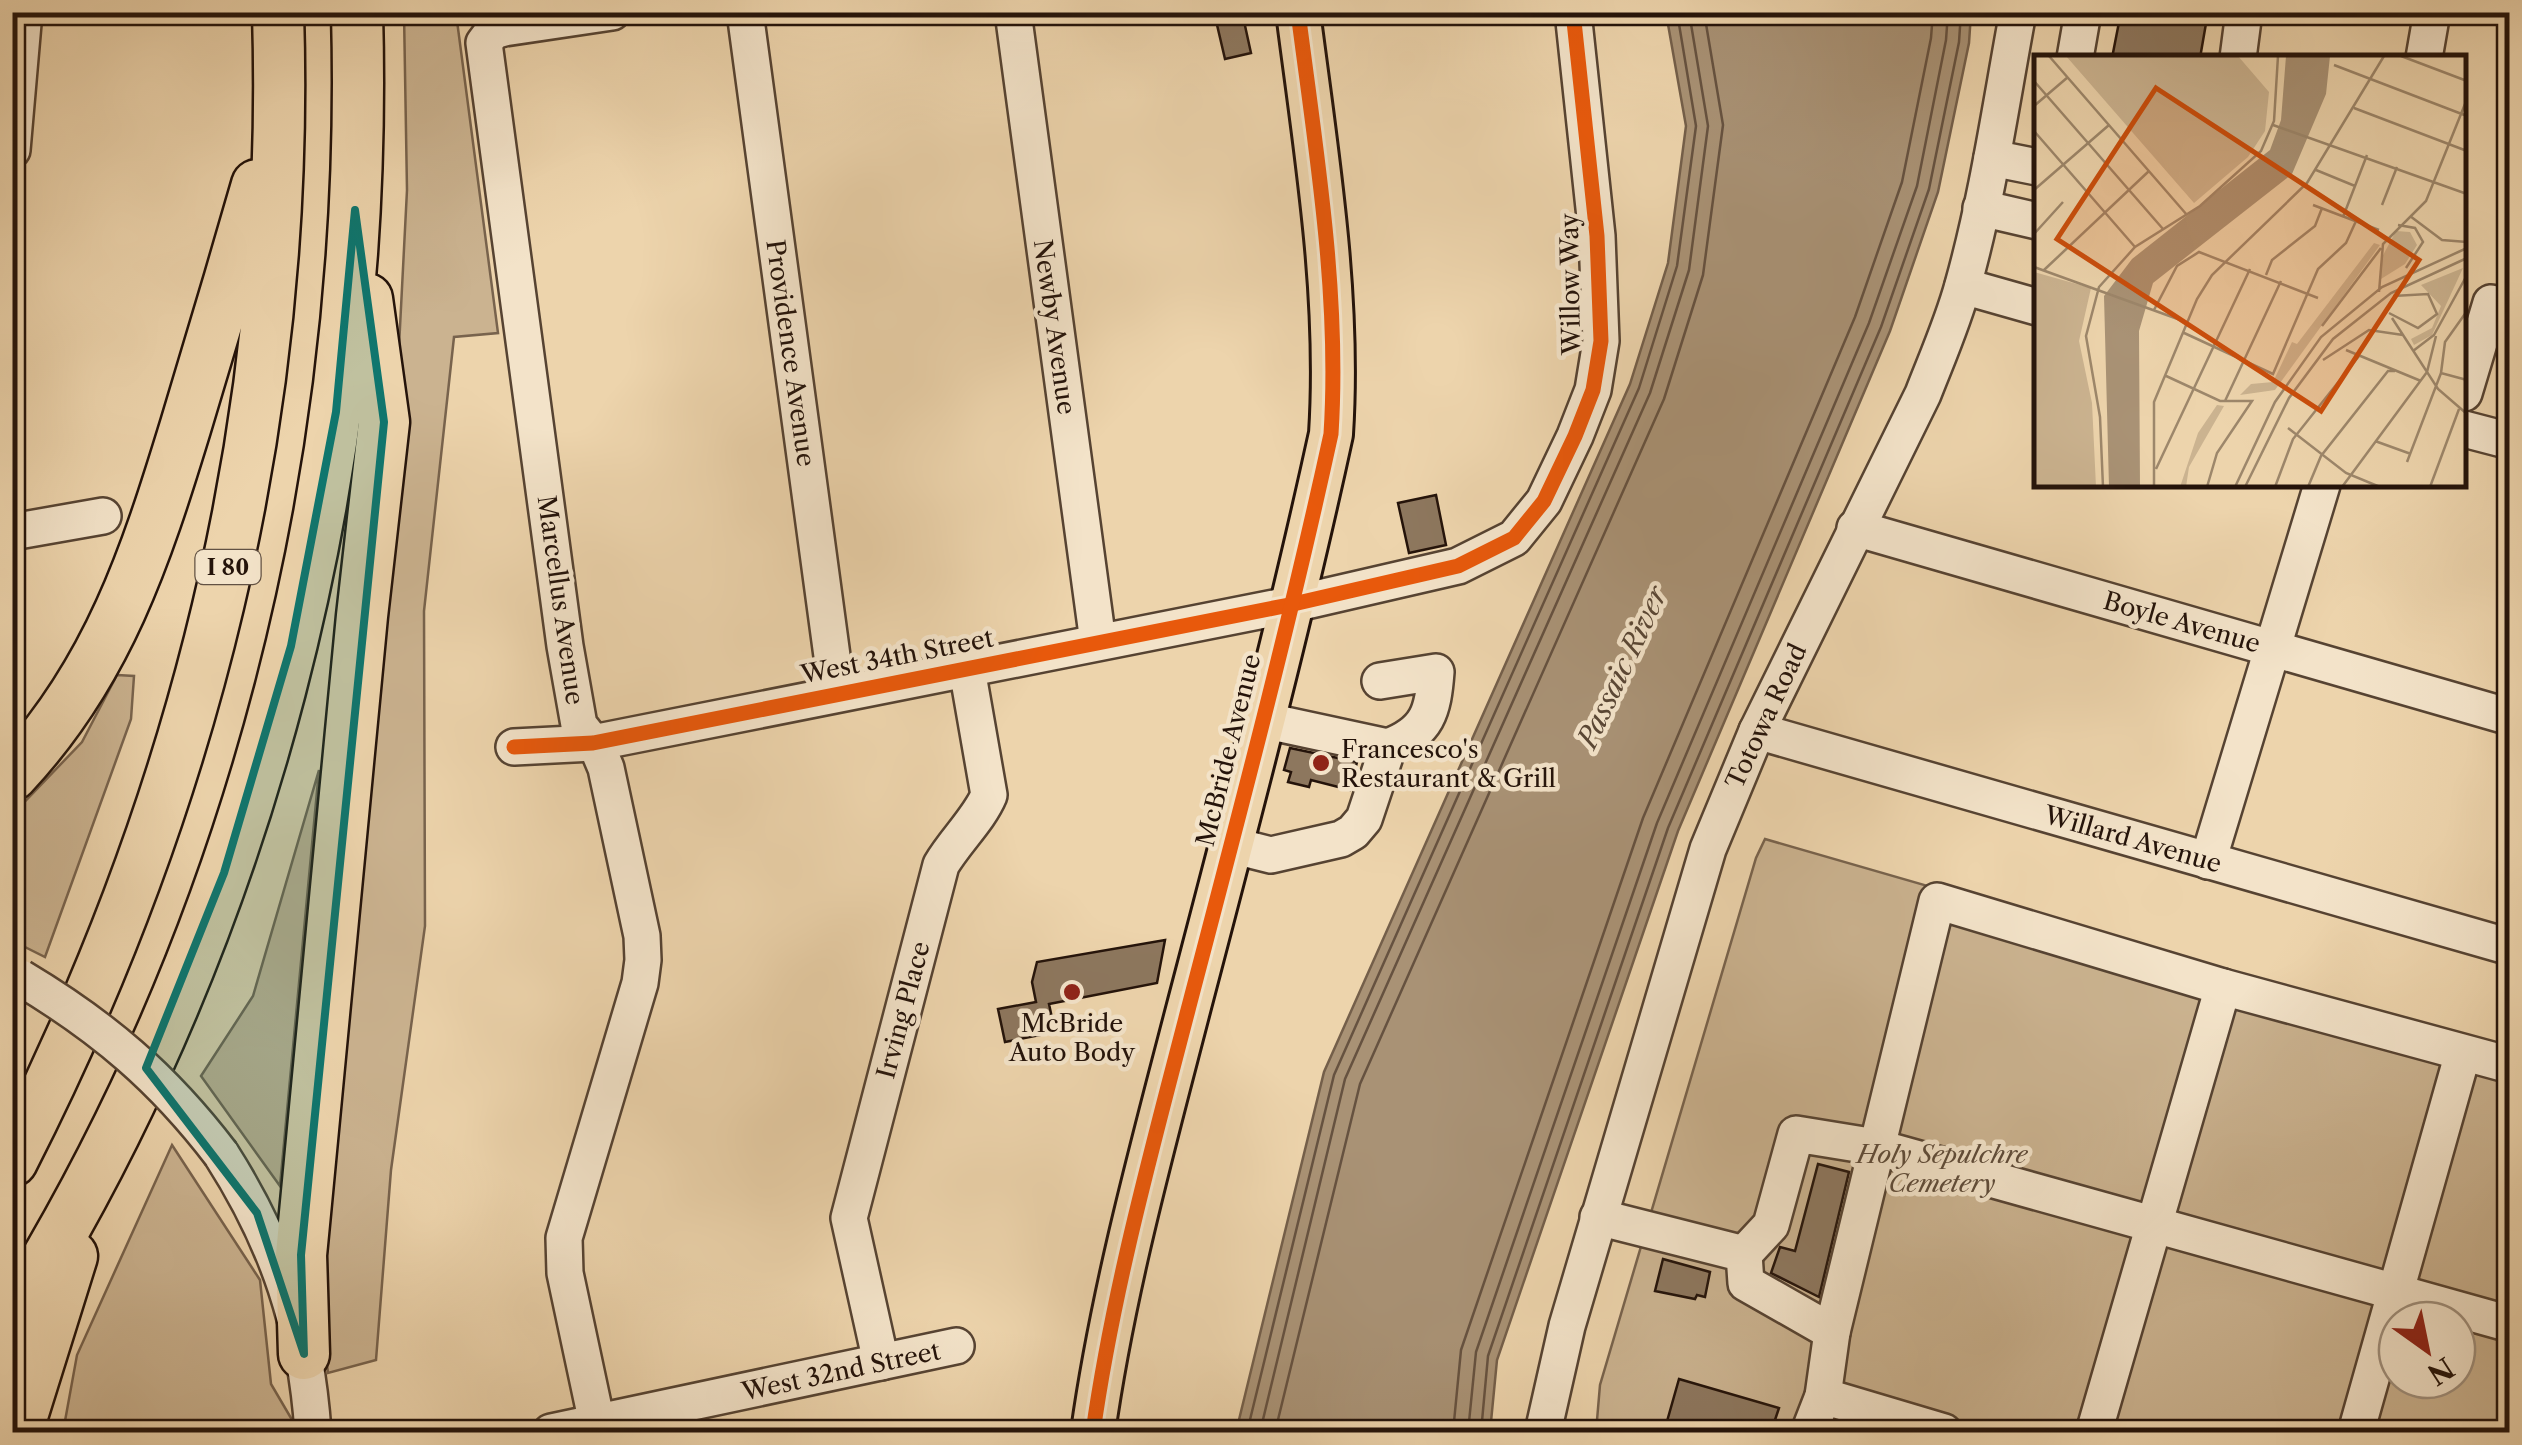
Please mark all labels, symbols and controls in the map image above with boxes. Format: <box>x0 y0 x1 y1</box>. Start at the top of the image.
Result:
inset map <box>2034 55 2467 488</box>
street label: Willow Way <box>1554 212 1587 356</box>
street label: Providence Avenue <box>759 238 822 469</box>
street label: Newby Avenue <box>1027 238 1082 417</box>
street label: Marcellus Avenue <box>530 493 591 707</box>
road number: I 80 <box>196 550 260 584</box>
water label: Passaic River <box>1569 579 1675 755</box>
street label: Boyle Avenue <box>2100 585 2264 660</box>
street label: West 34th Street <box>797 623 996 691</box>
street label: Totowa Road <box>1719 639 1814 794</box>
street label: McBride Avenue <box>1190 651 1267 849</box>
place label: Francesco's Restaurant & Grill <box>1341 734 1556 794</box>
marker: Francesco's Restaurant & Grill <box>1310 752 1332 774</box>
street label: Willard Avenue <box>2040 799 2225 880</box>
street label: Irving Place <box>870 938 937 1082</box>
marker: McBride Auto Body <box>1061 981 1083 1003</box>
place label: McBride Auto Body <box>1008 1008 1136 1068</box>
park label: Holy Sepulchre Cemetery <box>1854 1139 2029 1199</box>
north arrow <box>2377 1300 2477 1400</box>
street label: West 32nd Street <box>738 1335 943 1408</box>
text: N <box>2421 1350 2460 1392</box>

